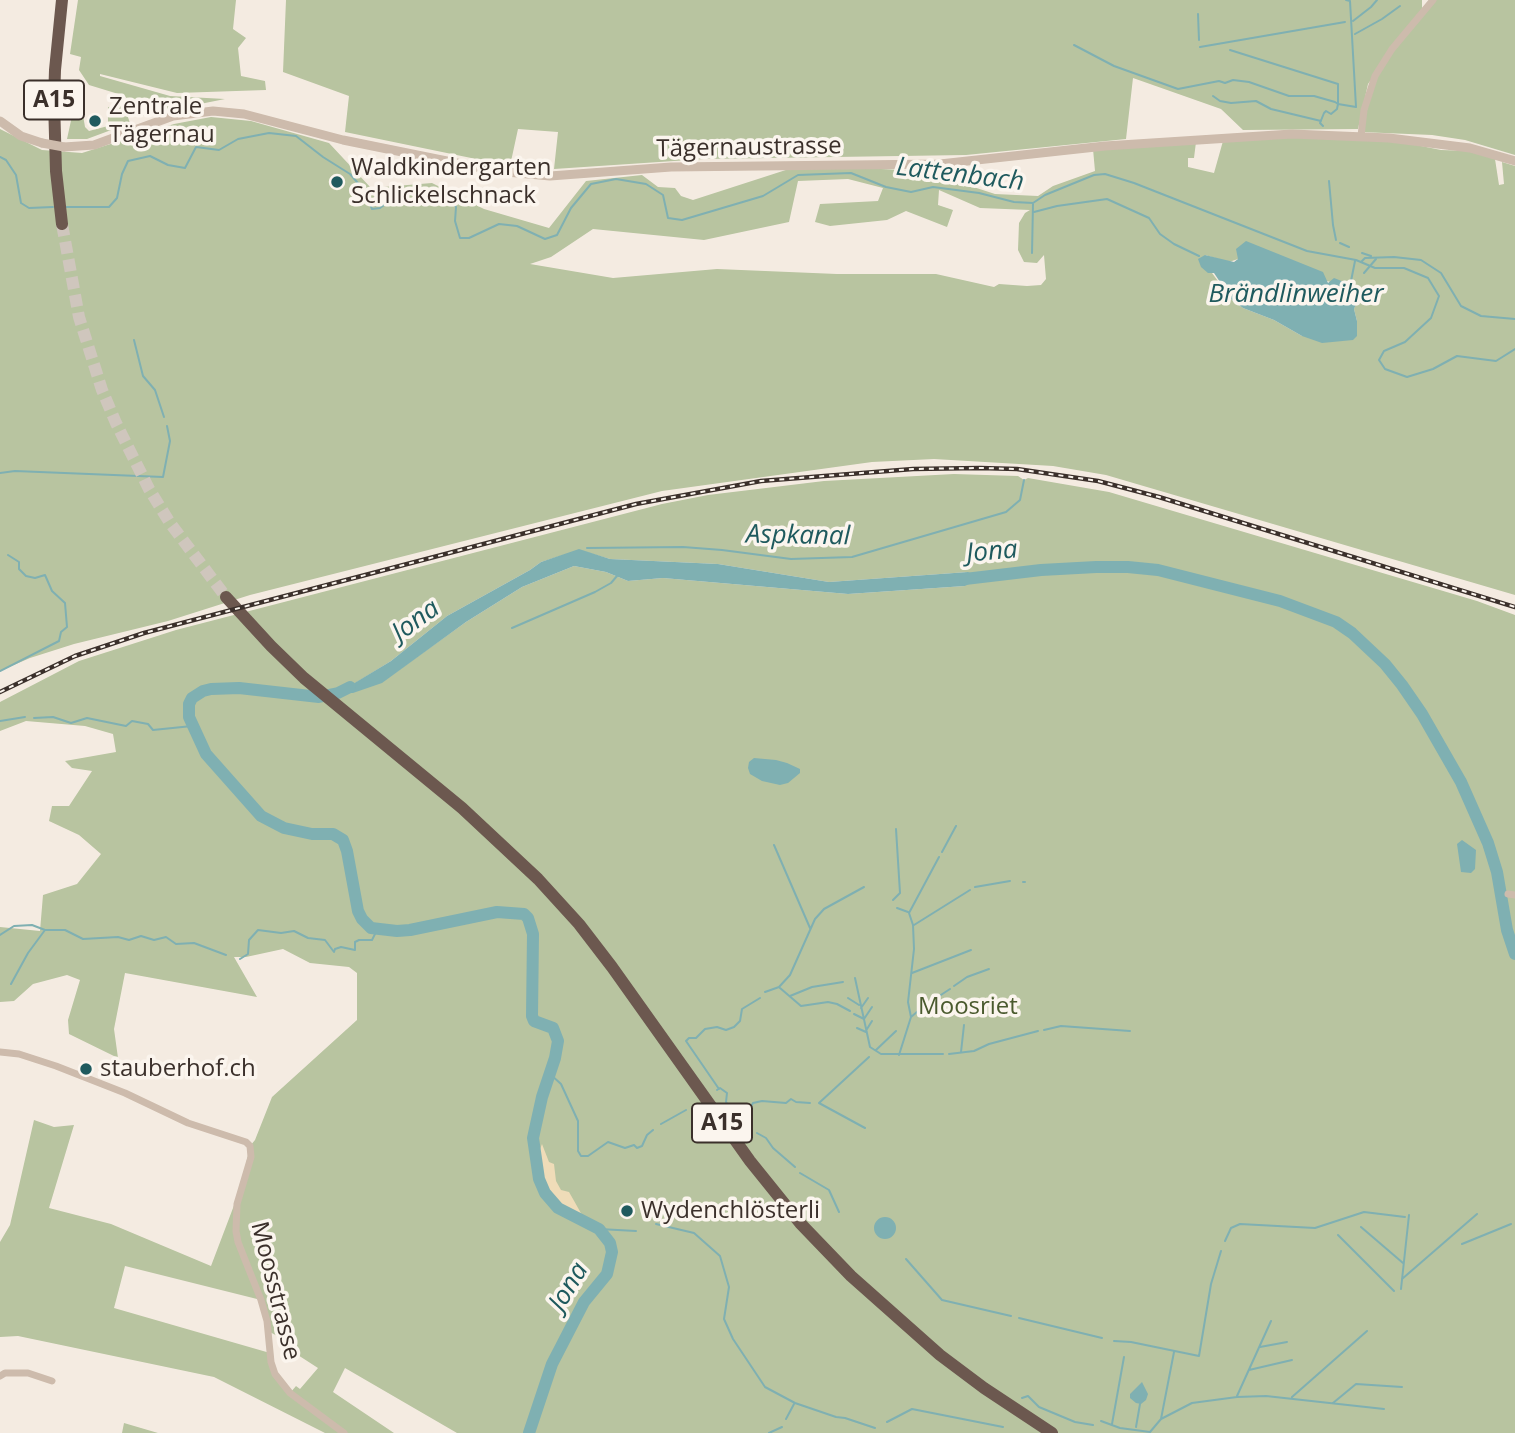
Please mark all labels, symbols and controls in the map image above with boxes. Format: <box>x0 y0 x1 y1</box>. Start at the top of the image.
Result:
road number: A15 <box>24 80 84 120</box>
place label: Zentrale Tägernau <box>109 93 215 149</box>
marker: Zentrale Tägernau <box>87 113 103 129</box>
street label: Tägernaustrasse <box>656 132 842 164</box>
water label: Lattenbach <box>894 152 1026 198</box>
place label: Waldkindergarten Schlickelschnack <box>351 154 552 210</box>
marker: Waldkindergarten Schlickelschnack <box>329 174 345 190</box>
water label: Brändlinweiher <box>1209 279 1383 311</box>
water label: Aspkanal <box>746 519 850 553</box>
water label: Jona <box>965 534 1019 570</box>
water label: Jona <box>386 593 446 649</box>
park label: Moosriet <box>918 993 1018 1021</box>
place label: stauberhof.ch <box>100 1055 256 1083</box>
marker: stauberhof.ch <box>78 1061 94 1077</box>
road number: A15 <box>692 1104 752 1142</box>
place label: Wydenchlösterli <box>641 1197 820 1225</box>
marker: Wydenchlösterli <box>619 1203 635 1219</box>
street label: Moosstrasse <box>244 1219 306 1363</box>
water label: Jona <box>542 1257 596 1317</box>

